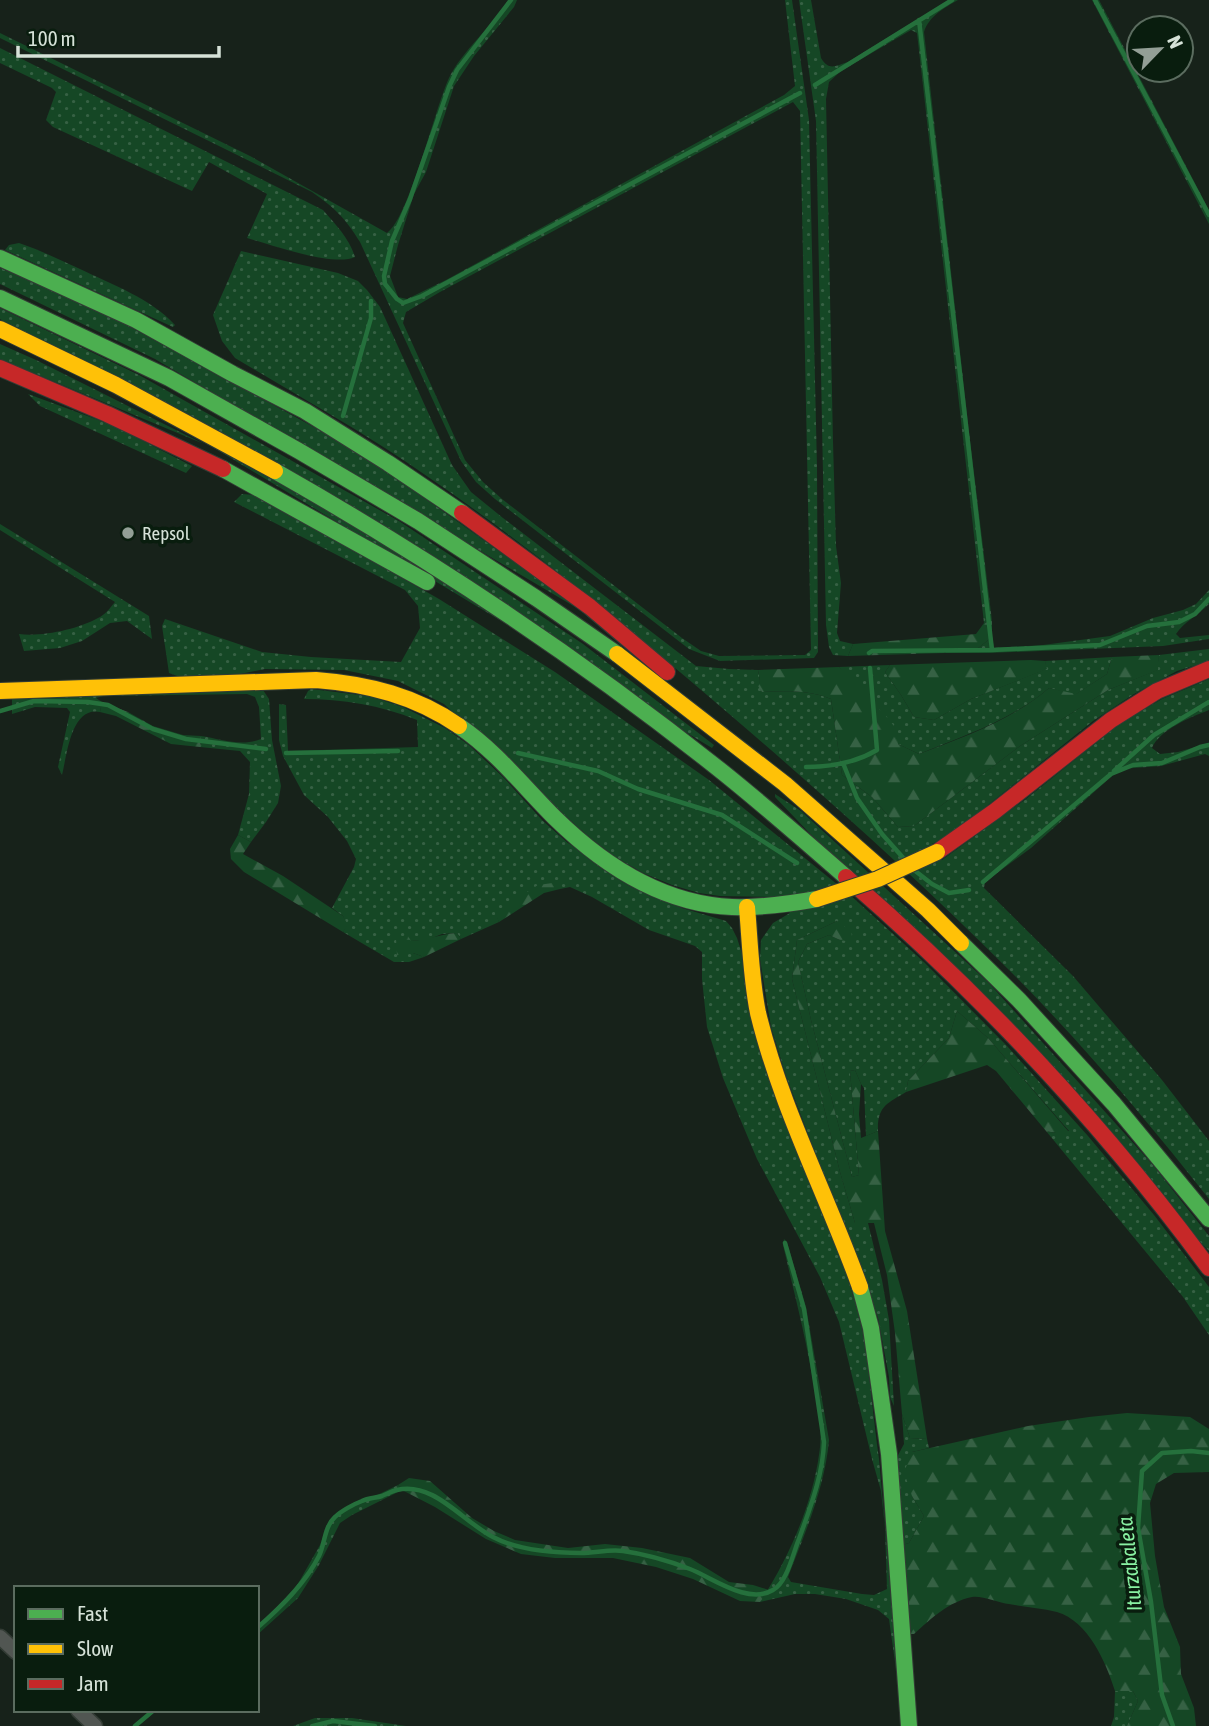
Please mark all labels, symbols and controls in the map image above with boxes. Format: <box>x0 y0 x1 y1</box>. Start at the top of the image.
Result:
scale bar <box>18 14 219 58</box>
north arrow <box>1125 14 1195 84</box>
text: 100 m <box>28 26 76 50</box>
text: N <box>1163 32 1188 52</box>
place label: Repsol <box>142 522 190 544</box>
marker: Repsol <box>120 525 136 541</box>
water label: Iturzabaleta <box>1112 1515 1146 1613</box>
legend <box>14 1586 259 1712</box>
text: Fast <box>77 1601 108 1625</box>
text: Slow <box>77 1636 114 1660</box>
text: Jam <box>77 1671 109 1695</box>

